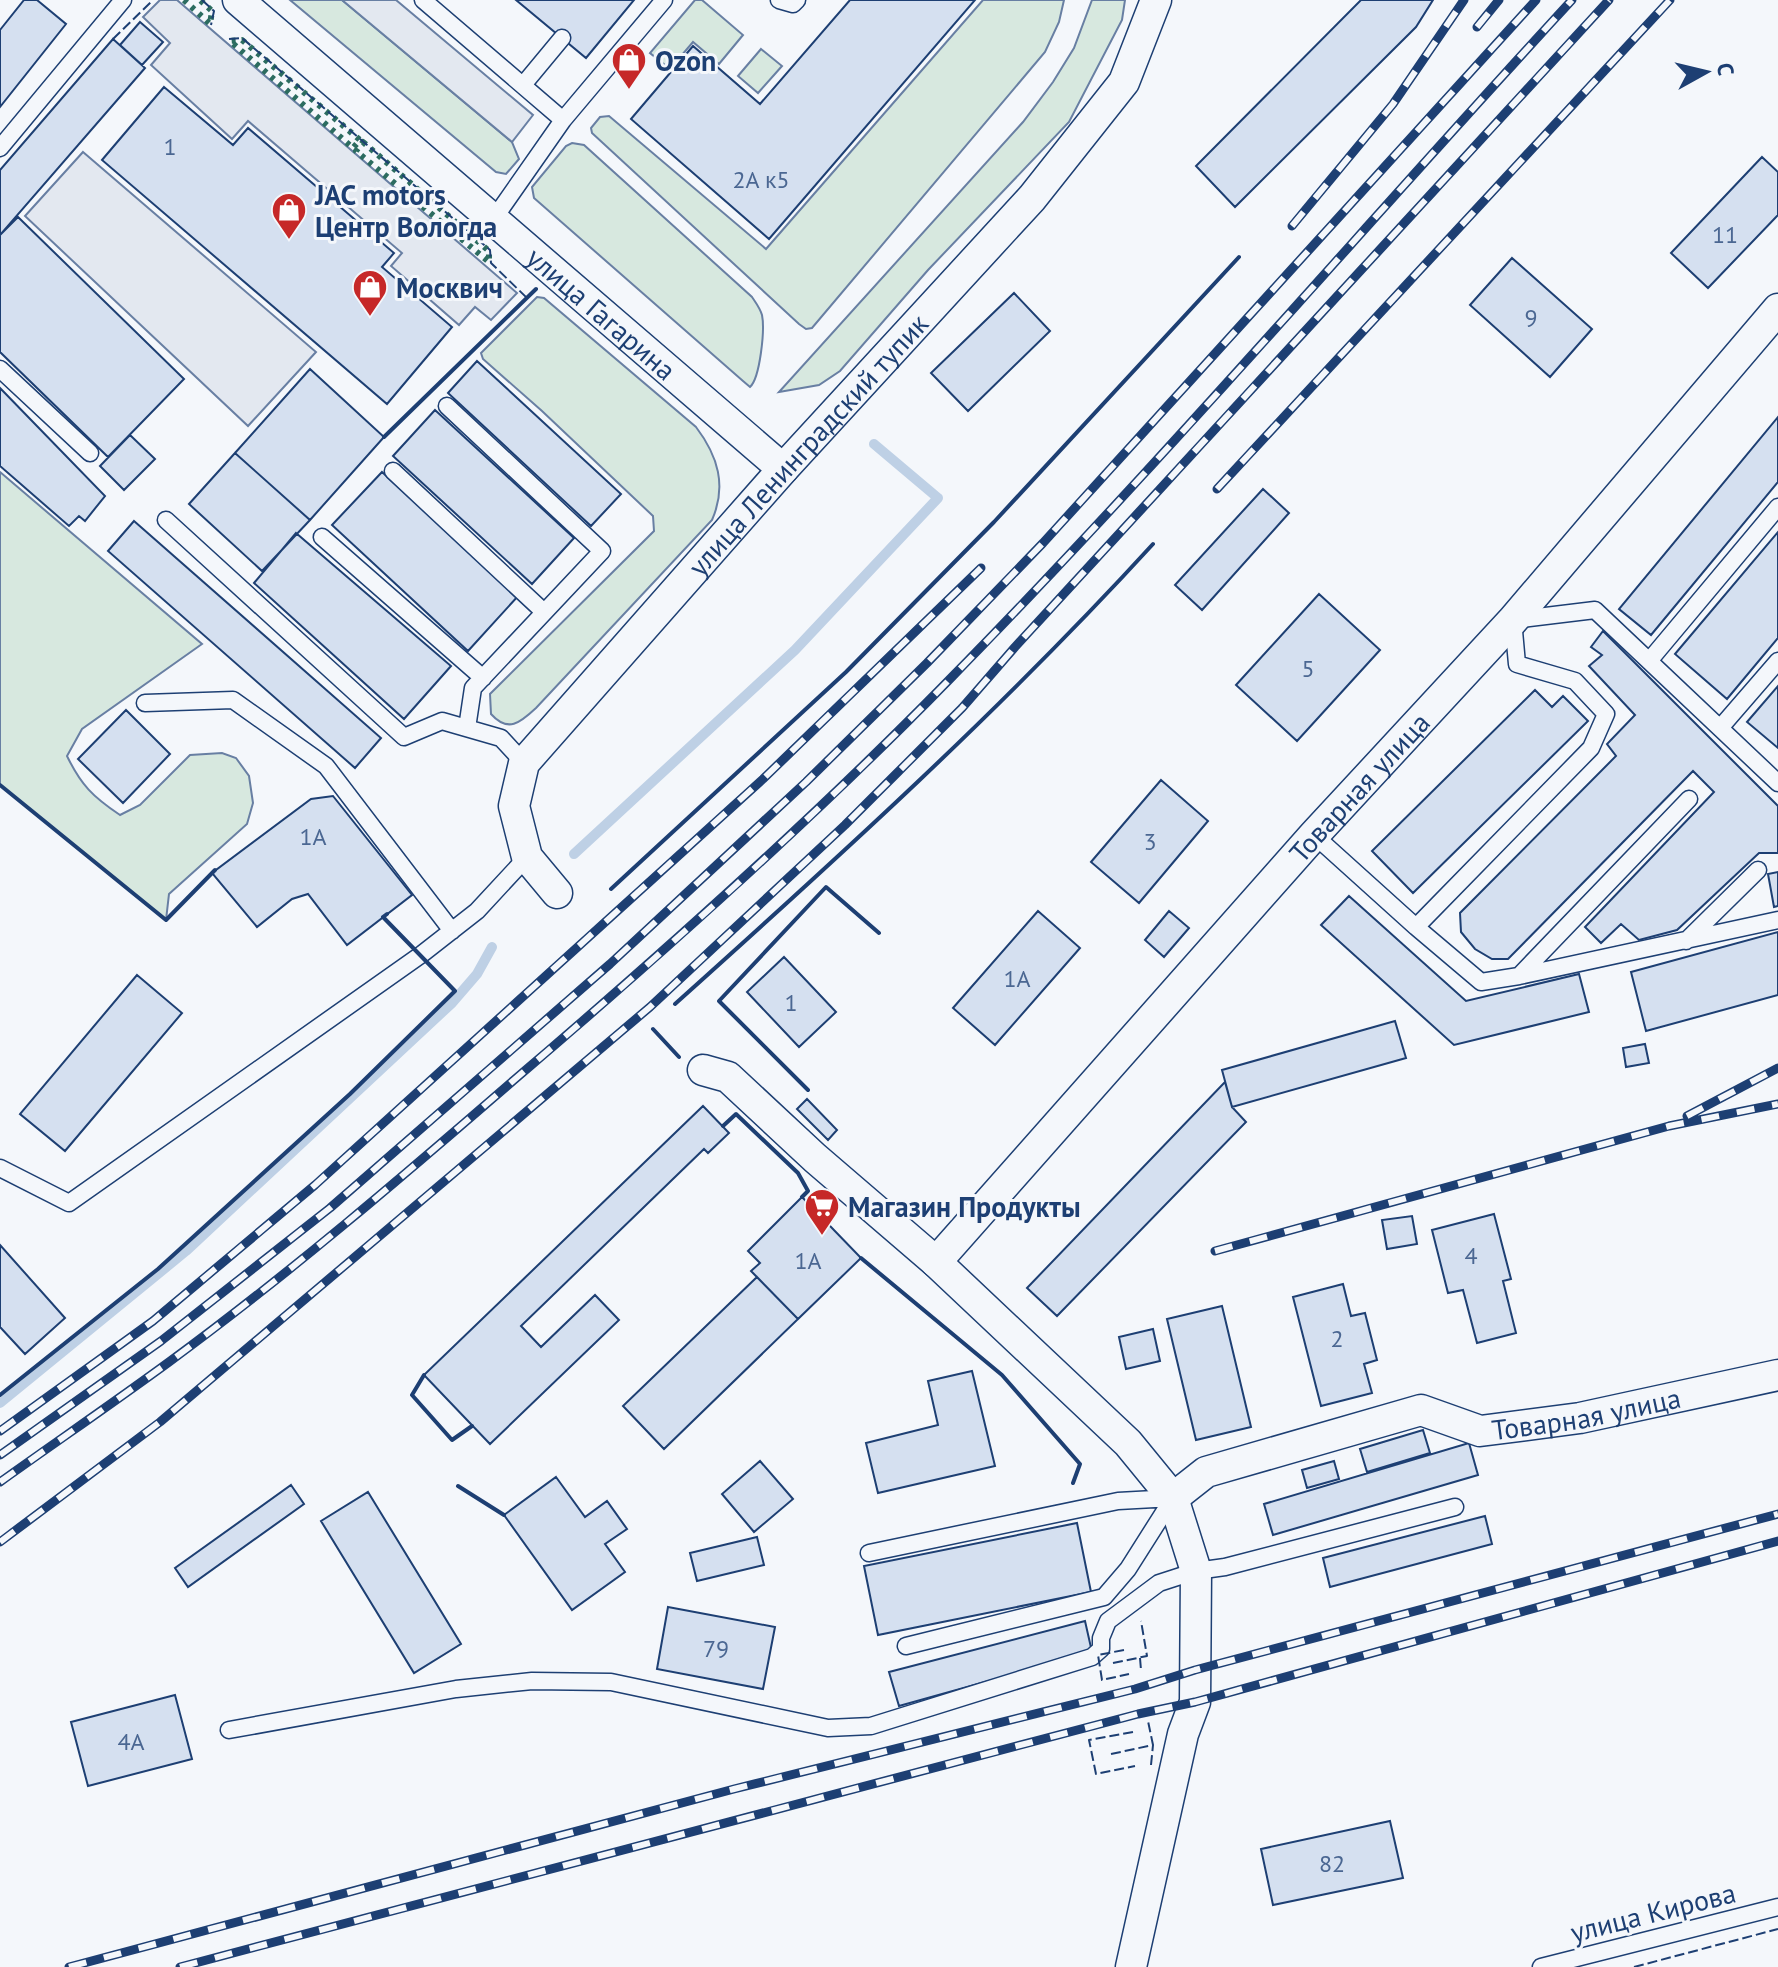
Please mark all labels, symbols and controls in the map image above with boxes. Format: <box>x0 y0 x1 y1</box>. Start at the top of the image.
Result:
north arrow <box>1666 32 1746 112</box>
shop icon: Ozon <box>610 41 648 91</box>
place label: Ozon <box>655 42 716 79</box>
text: С <box>1711 61 1741 77</box>
house number: 1 <box>163 131 177 162</box>
house number: 2А к5 <box>732 164 790 195</box>
place label: JAC motors Центр Вологда <box>314 176 497 245</box>
shop icon: JAC motors Центр Вологда <box>270 191 308 241</box>
house number: 11 <box>1712 219 1738 250</box>
street label: улица Гагарина <box>519 239 684 388</box>
shop icon: Москвич <box>351 268 389 318</box>
place label: Москвич <box>396 269 503 306</box>
house number: 9 <box>1524 302 1538 333</box>
street label: улица Ленинградский тупик <box>679 305 936 583</box>
house number: 5 <box>1301 653 1315 684</box>
street label: Товарная улица <box>1280 704 1437 870</box>
house number: 1А <box>299 821 327 852</box>
house number: 3 <box>1143 826 1157 857</box>
house number: 1А <box>1003 963 1031 994</box>
house number: 1 <box>784 987 798 1018</box>
supermarket icon: Магазин Продукты <box>803 1187 841 1237</box>
place label: Магазин Продукты <box>848 1188 1081 1225</box>
house number: 4 <box>1464 1240 1478 1271</box>
house number: 1А <box>794 1245 822 1276</box>
house number: 2 <box>1330 1323 1344 1354</box>
street label: Товарная улица <box>1490 1378 1684 1448</box>
house number: 79 <box>703 1633 729 1664</box>
house number: 4А <box>117 1726 145 1757</box>
house number: 82 <box>1319 1848 1345 1879</box>
street label: улица Кирова <box>1566 1874 1740 1950</box>

